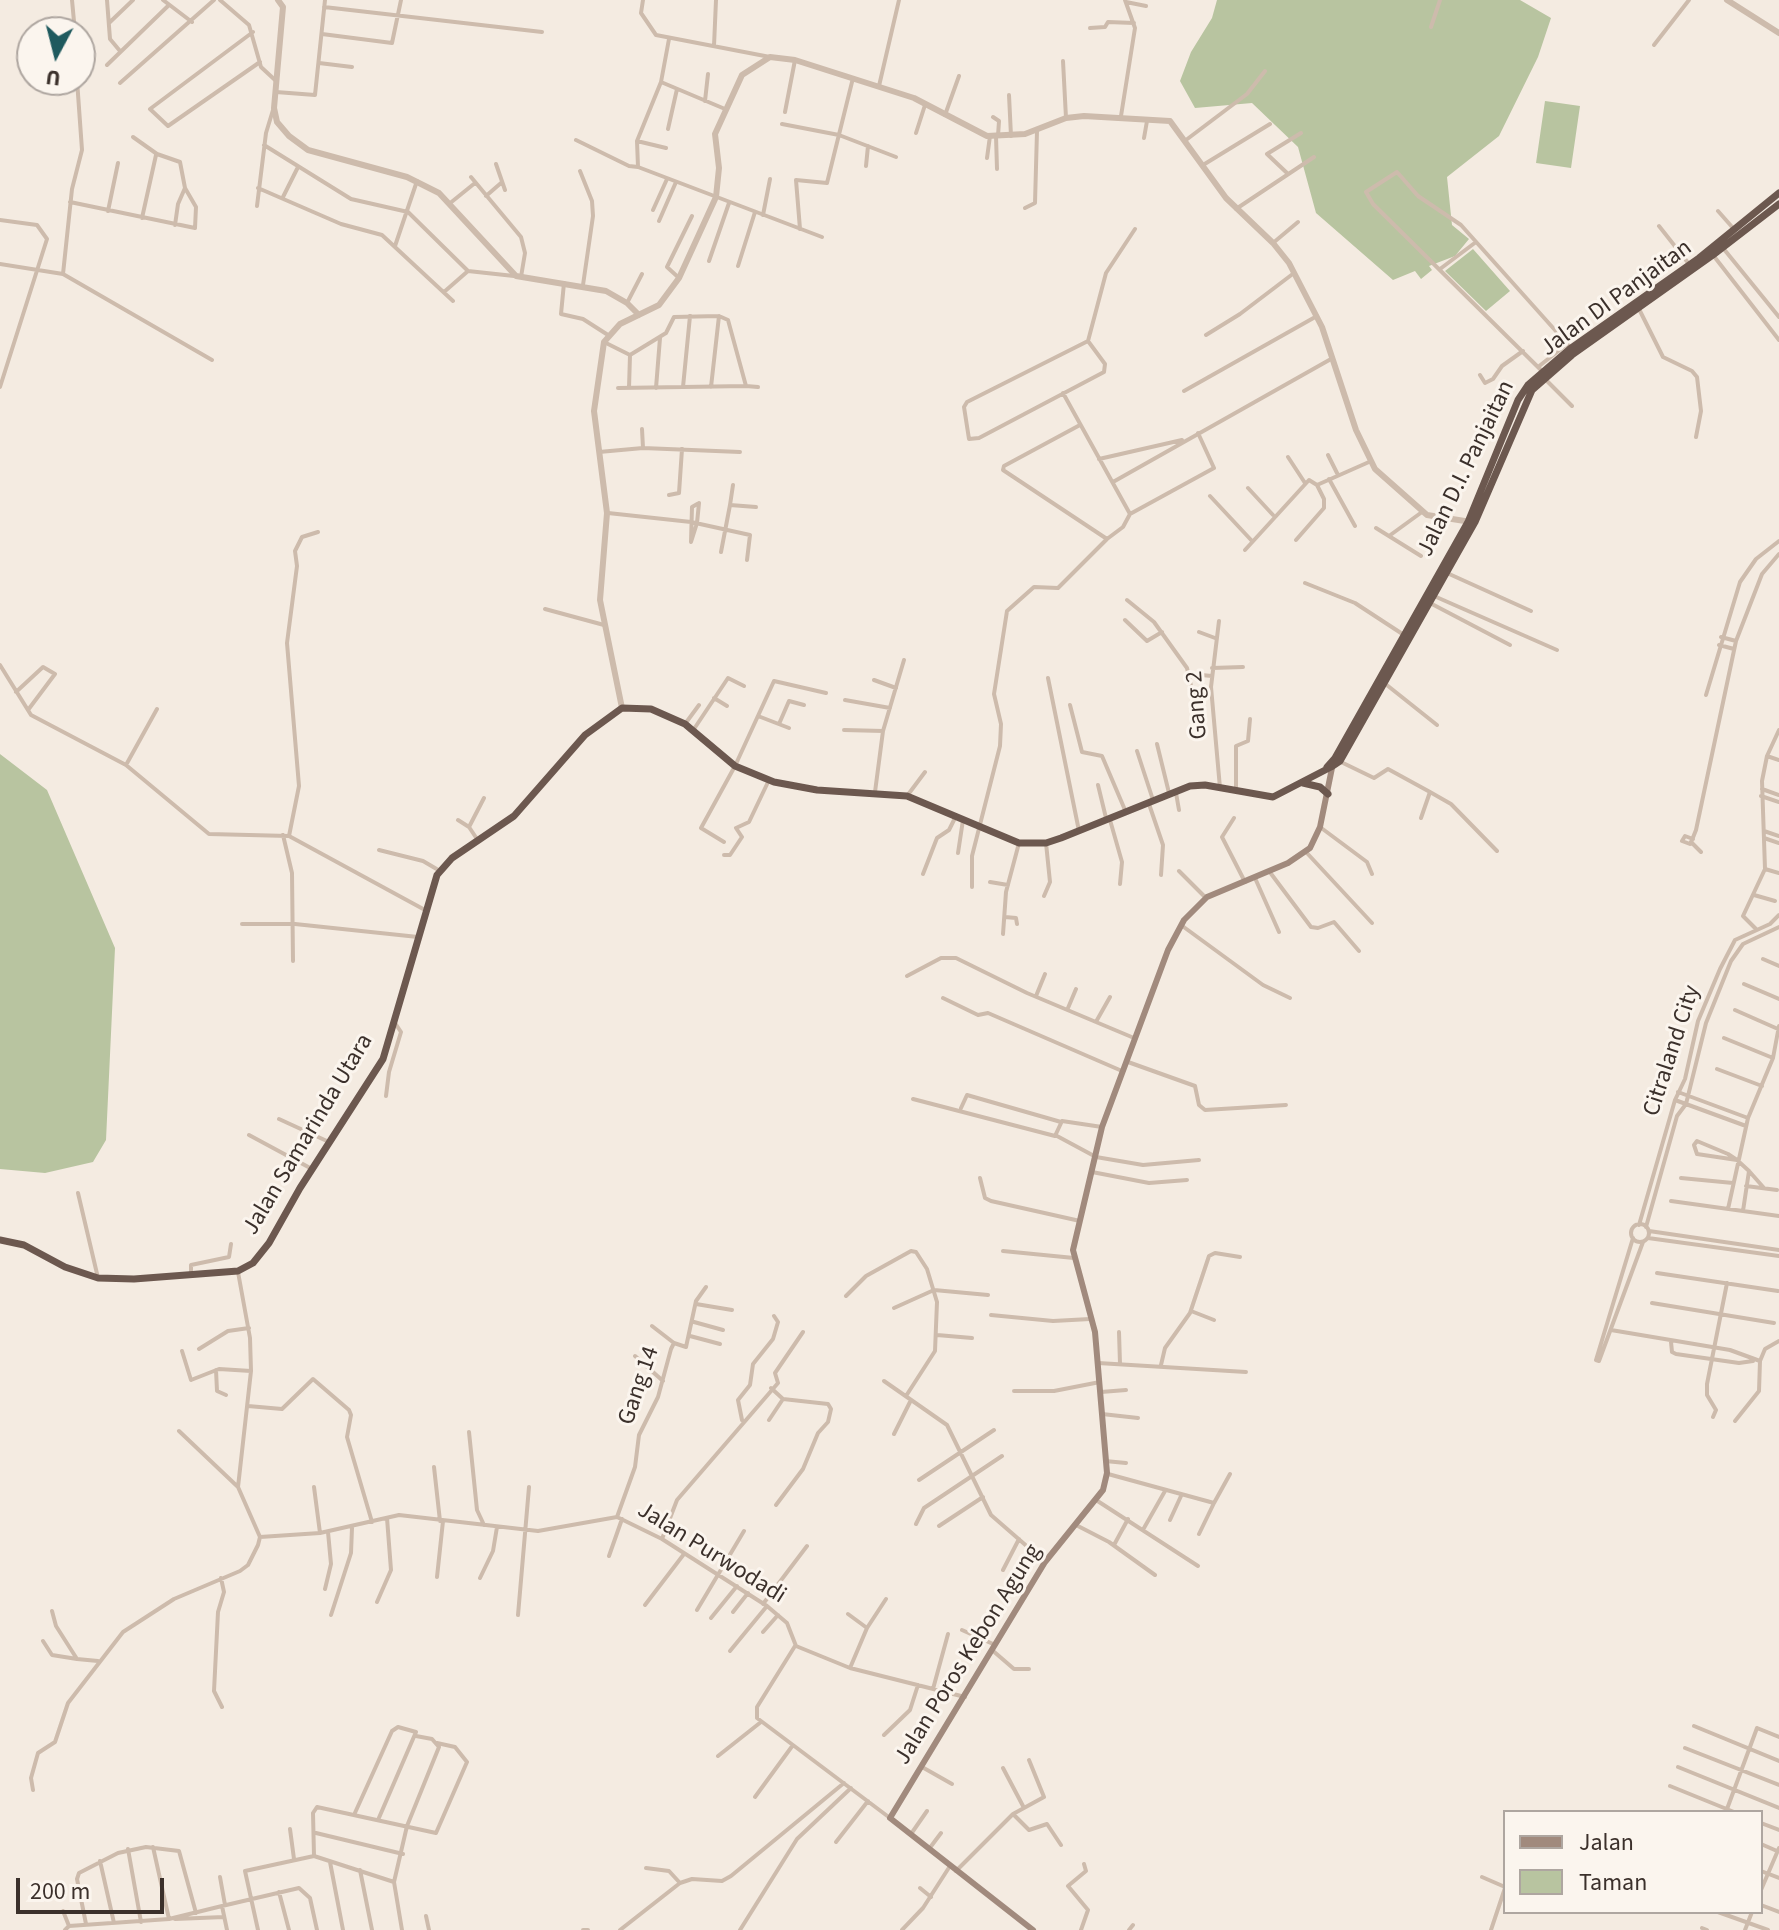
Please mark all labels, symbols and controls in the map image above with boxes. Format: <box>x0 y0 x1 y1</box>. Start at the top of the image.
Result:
north arrow <box>16 16 96 96</box>
text: U <box>44 61 63 95</box>
street label: Jalan DI Panjaitan <box>1536 234 1698 364</box>
street label: Jalan D.I. Panjaitan <box>1412 376 1522 562</box>
street label: Gang 2 <box>1181 670 1215 740</box>
street label: Citraland City <box>1638 982 1708 1120</box>
street label: Jalan Samarinda Utara <box>238 1029 380 1241</box>
street label: Gang 14 <box>613 1343 667 1429</box>
street label: Jalan Purwodadi <box>631 1497 791 1611</box>
street label: Jalan Poros Kebon Agung <box>889 1539 1049 1771</box>
legend <box>1503 1810 1763 1914</box>
text: Jalan <box>1579 1825 1634 1860</box>
scale bar <box>20 1862 168 1912</box>
text: Taman <box>1579 1865 1647 1900</box>
text: 200 m <box>30 1874 90 1909</box>

